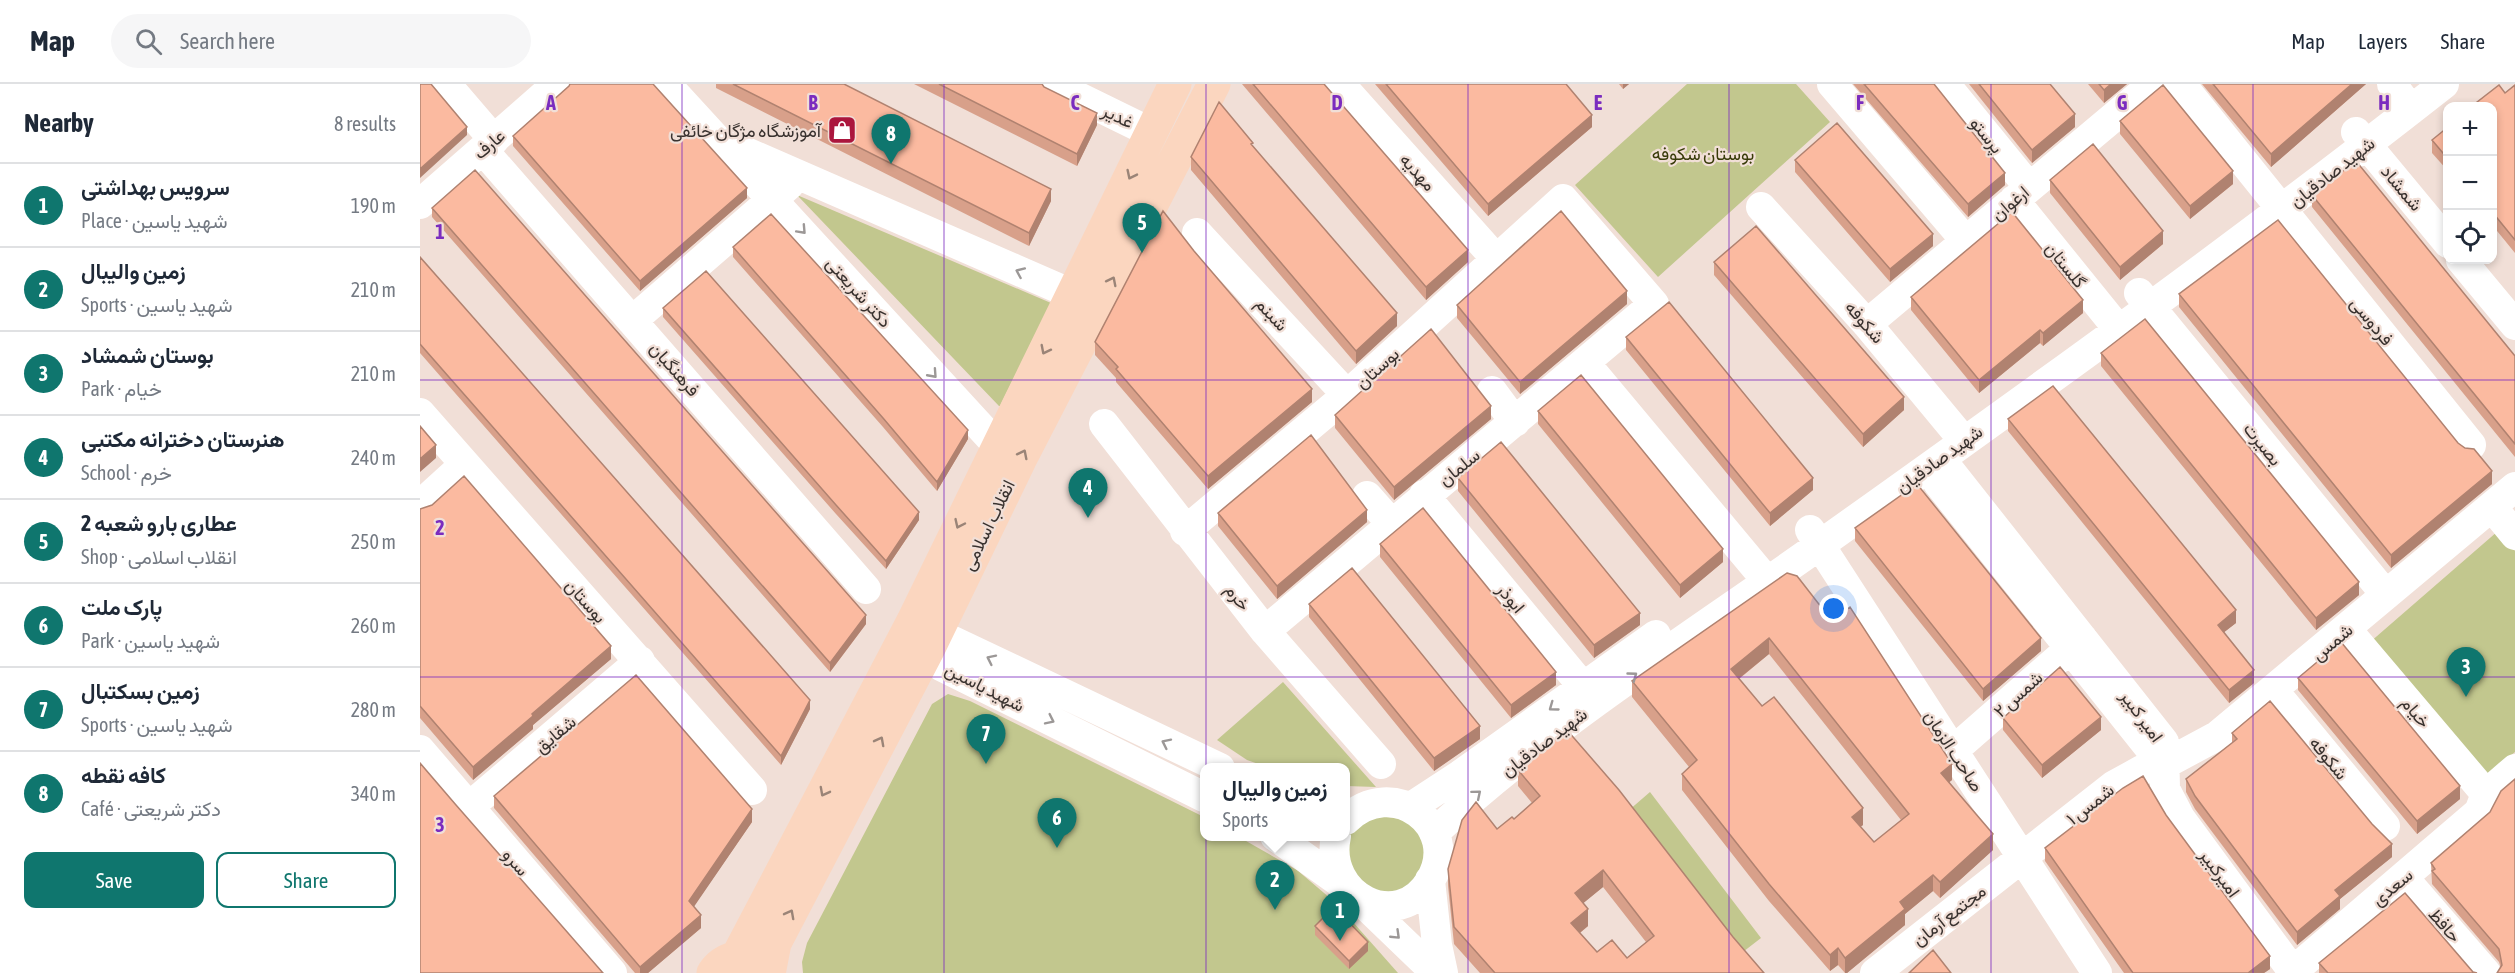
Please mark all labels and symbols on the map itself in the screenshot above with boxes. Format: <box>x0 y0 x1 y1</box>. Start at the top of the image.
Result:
text: A <box>545 91 556 114</box>
text: B <box>808 91 818 114</box>
text: C <box>1071 91 1080 114</box>
text: D <box>1331 91 1343 114</box>
text: E <box>1594 91 1603 114</box>
text: F <box>1856 91 1864 114</box>
text: G <box>2117 91 2128 114</box>
text: H <box>2378 91 2390 114</box>
street label: غدیر <box>1098 99 1137 133</box>
street label: پرستو <box>1965 113 2008 159</box>
shop icon: آموزشگاه مژگان خائفی <box>826 114 858 146</box>
pin: 8 <box>872 115 910 164</box>
place label: آموزشگاه مژگان خائفی <box>670 120 823 142</box>
street label: عارف <box>469 125 510 164</box>
street label: شهید صادقیان <box>2285 132 2379 212</box>
park label: بوستان شکوفه <box>1652 143 1754 165</box>
street label: مهدیه <box>1395 149 1440 196</box>
street label: شمشاد <box>2377 161 2427 215</box>
one-way arrow <box>1127 168 1139 179</box>
street label: ارغوان <box>1987 181 2034 226</box>
pin: 5 <box>1122 204 1162 253</box>
text: 1 <box>435 220 445 243</box>
one-way arrow <box>795 223 806 233</box>
street label: گلستان <box>2041 238 2091 292</box>
street label: دکتر شریعتی <box>821 252 896 332</box>
one-way arrow <box>1016 267 1027 279</box>
one-way arrow <box>1105 276 1117 287</box>
street label: شبنم <box>1250 293 1293 336</box>
street label: فردوسی <box>2345 293 2398 350</box>
street label: شکوفه <box>1840 297 1889 348</box>
street label: فرهنگیان <box>645 338 704 401</box>
one-way arrow <box>1041 343 1053 354</box>
street label: بوستان <box>1351 343 1404 394</box>
one-way arrow <box>926 367 937 378</box>
street label: بصیرت <box>2239 418 2287 470</box>
street label: شهید صادقیان <box>1892 421 1987 498</box>
street label: سلمان <box>1434 444 1484 490</box>
one-way arrow <box>1016 450 1027 460</box>
pin: 4 <box>1068 468 1108 518</box>
street label: انقلاب اسلامی <box>957 476 1020 574</box>
text: 2 <box>435 516 445 539</box>
one-way arrow <box>954 518 966 529</box>
street label: بوستان <box>560 575 611 628</box>
street label: ابوذر <box>1491 578 1529 618</box>
street label: خرم <box>1219 579 1255 616</box>
your location <box>1819 594 1848 623</box>
street label: شمس <box>2307 619 2357 666</box>
pin: 3 <box>2446 648 2486 697</box>
one-way arrow <box>986 654 997 666</box>
street label: شهید یاسین <box>941 658 1028 717</box>
street label: شمس ۲ <box>1989 667 2047 722</box>
one-way arrow <box>1626 672 1637 683</box>
street label: امیر کبیر <box>2115 685 2168 746</box>
street label: خیام <box>2395 692 2435 733</box>
one-way arrow <box>1549 700 1560 711</box>
street label: شهید صادقیان <box>1497 703 1592 782</box>
street label: صاحب الزمان <box>1919 707 1988 796</box>
street label: شقایق <box>530 711 581 758</box>
one-way arrow <box>1043 713 1054 724</box>
pin: 7 <box>966 714 1006 764</box>
street label: شکوفه <box>2305 732 2353 784</box>
one-way arrow <box>873 737 884 748</box>
one-way arrow <box>1162 739 1173 751</box>
street label: شمس ۱ <box>2062 779 2119 830</box>
one-way arrow <box>819 786 831 797</box>
one-way arrow <box>1470 790 1481 801</box>
pin: 6 <box>1038 798 1076 848</box>
text: 3 <box>435 813 445 836</box>
street label: سرو <box>498 844 533 880</box>
street label: امیرکبیر <box>2194 844 2245 902</box>
pin: 2 <box>1256 860 1294 910</box>
street label: سعدی <box>2367 864 2417 911</box>
street label: مجتمع آرمان <box>1908 880 1991 952</box>
pin: 1 <box>1320 892 1360 941</box>
street label: حافظ <box>2424 903 2466 947</box>
one-way arrow <box>783 910 794 921</box>
one-way arrow <box>1390 928 1400 939</box>

